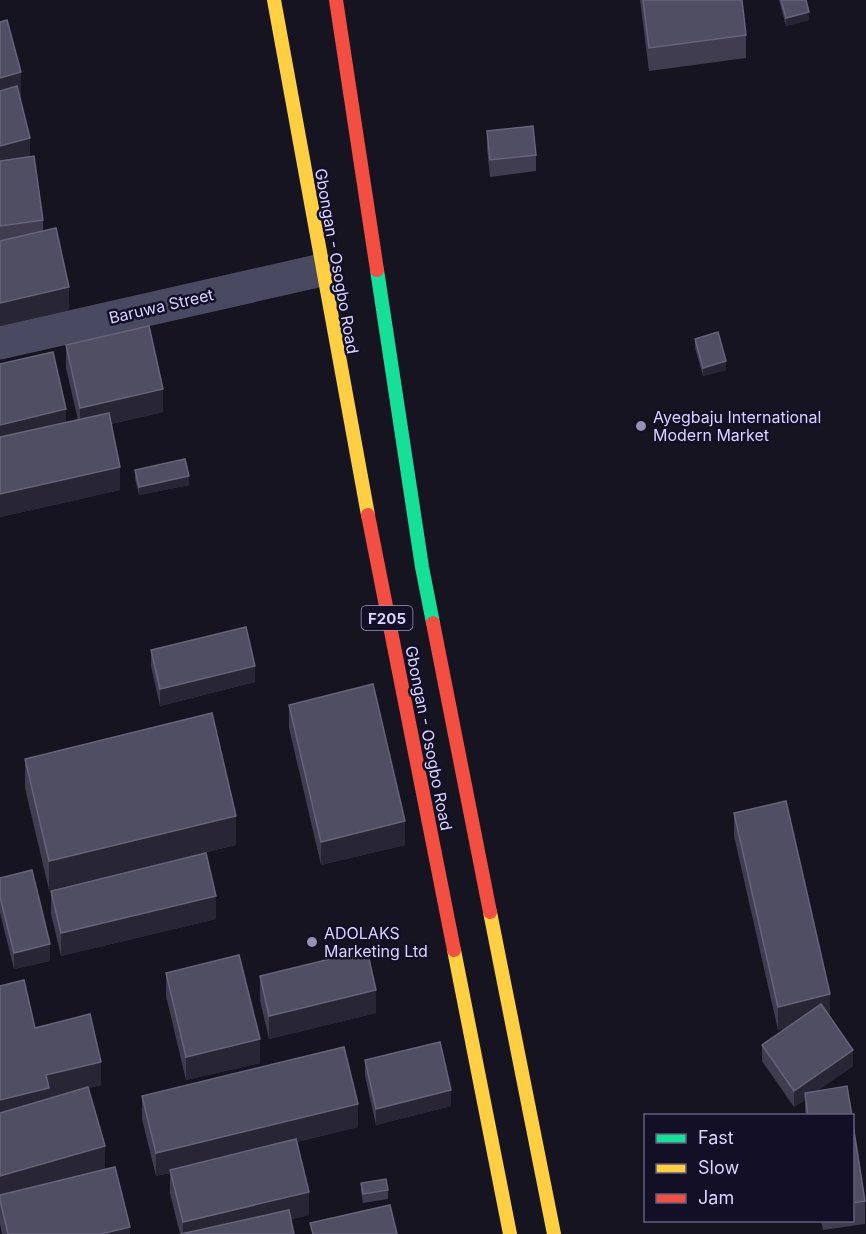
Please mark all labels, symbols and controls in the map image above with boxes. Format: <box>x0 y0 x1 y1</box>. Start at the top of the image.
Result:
street label: Gbongan - Osogbo Road <box>311 167 363 355</box>
street label: Baruwa Street <box>107 284 215 328</box>
place label: Ayegbaju International Modern Market <box>653 407 821 445</box>
marker: Ayegbaju International Modern Market <box>634 419 648 433</box>
road number: F205 <box>362 606 412 630</box>
street label: Gbongan - Osogbo Road <box>401 644 457 832</box>
place label: ADOLAKS Marketing Ltd <box>324 923 428 961</box>
marker: ADOLAKS Marketing Ltd <box>305 935 319 949</box>
legend <box>644 1114 854 1222</box>
text: Fast <box>698 1127 734 1148</box>
text: Slow <box>698 1157 739 1178</box>
text: Jam <box>698 1187 734 1208</box>

